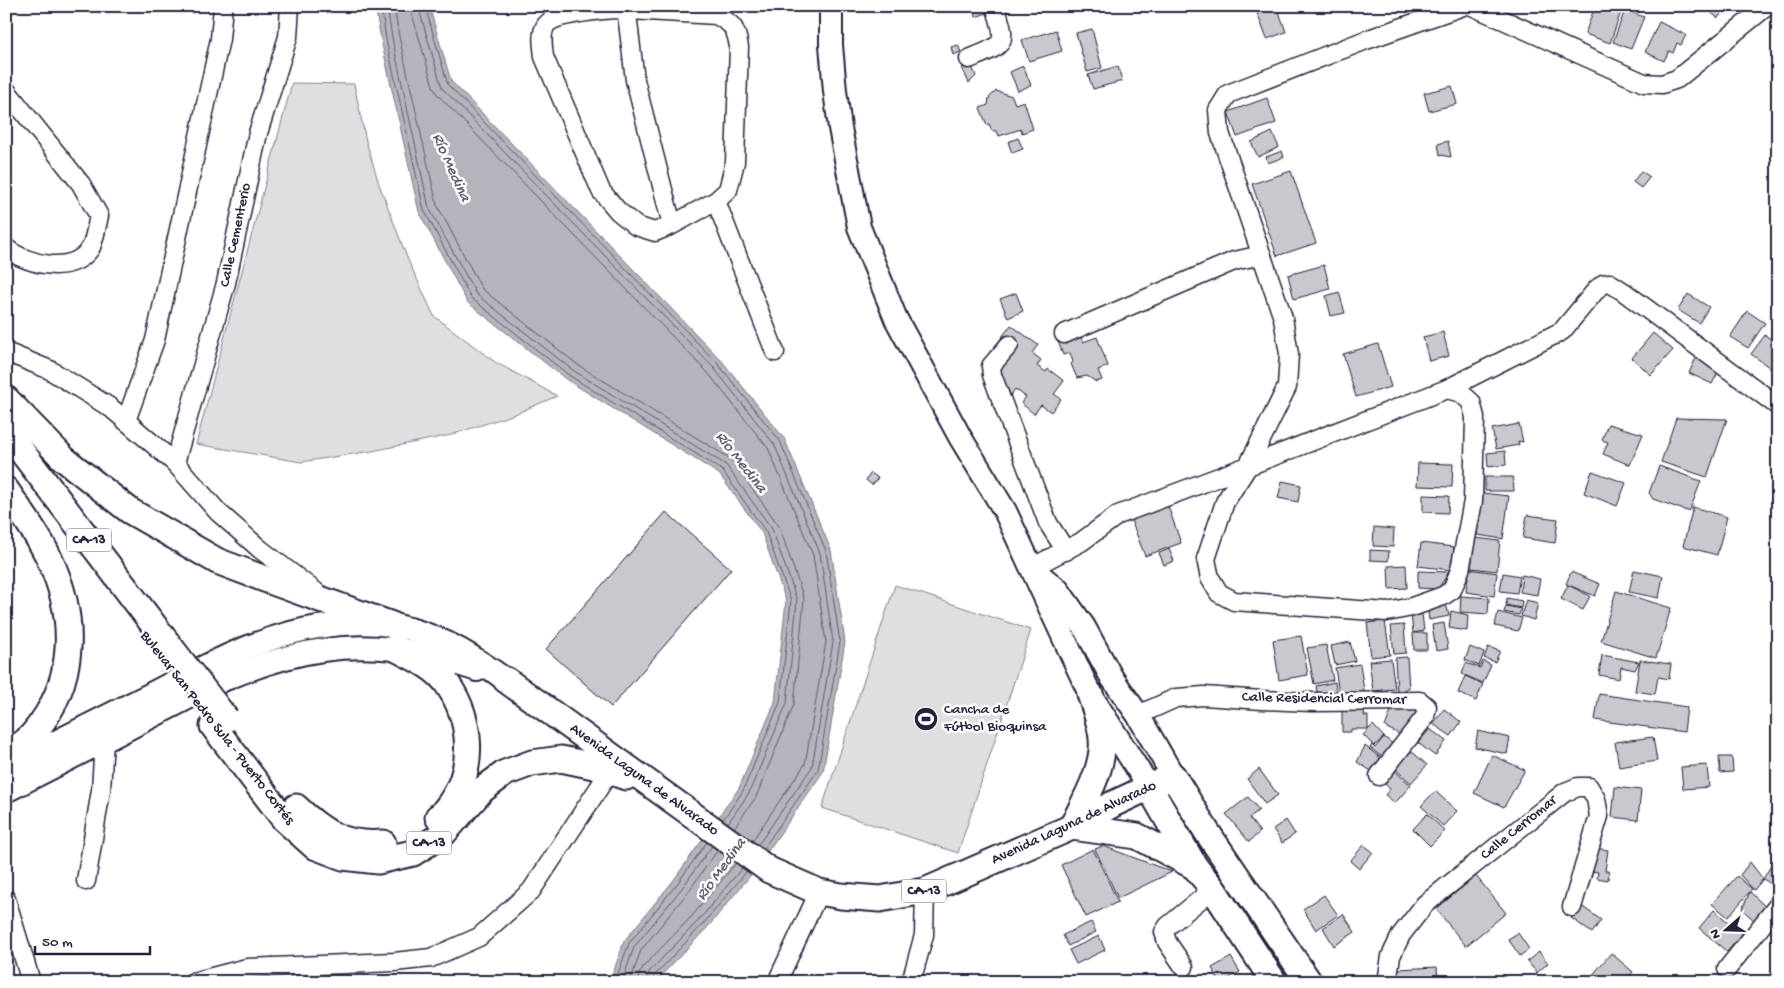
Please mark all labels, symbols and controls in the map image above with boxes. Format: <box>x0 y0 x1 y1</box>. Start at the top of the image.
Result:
water label: Río Medina <box>427 131 474 206</box>
street label: Calle Cementerio <box>216 181 256 289</box>
water label: Río Medina <box>710 429 771 498</box>
road number: CA-13 <box>66 528 112 552</box>
street label: Bulevar San Pedro Sula - Puerto Cortés <box>135 627 299 829</box>
street label: Calle Residencial Cerromar <box>1242 689 1408 709</box>
place label: Cancha de Fútbol Bioquinsa <box>943 701 1047 736</box>
sports icon: Cancha de Fútbol Bioquinsa <box>913 706 939 732</box>
street label: Avenida Laguna de Alvarado <box>566 720 722 840</box>
street label: Avenida Laguna de Alvarado <box>989 777 1160 869</box>
street label: Calle Cerromar <box>1477 791 1562 864</box>
road number: CA-13 <box>406 831 452 854</box>
water label: Río Medina <box>693 834 752 905</box>
road number: CA-13 <box>902 879 946 902</box>
north arrow <box>1702 906 1752 956</box>
scale bar <box>35 923 150 955</box>
text: N <box>1707 926 1726 941</box>
text: 50 m <box>42 934 73 952</box>

